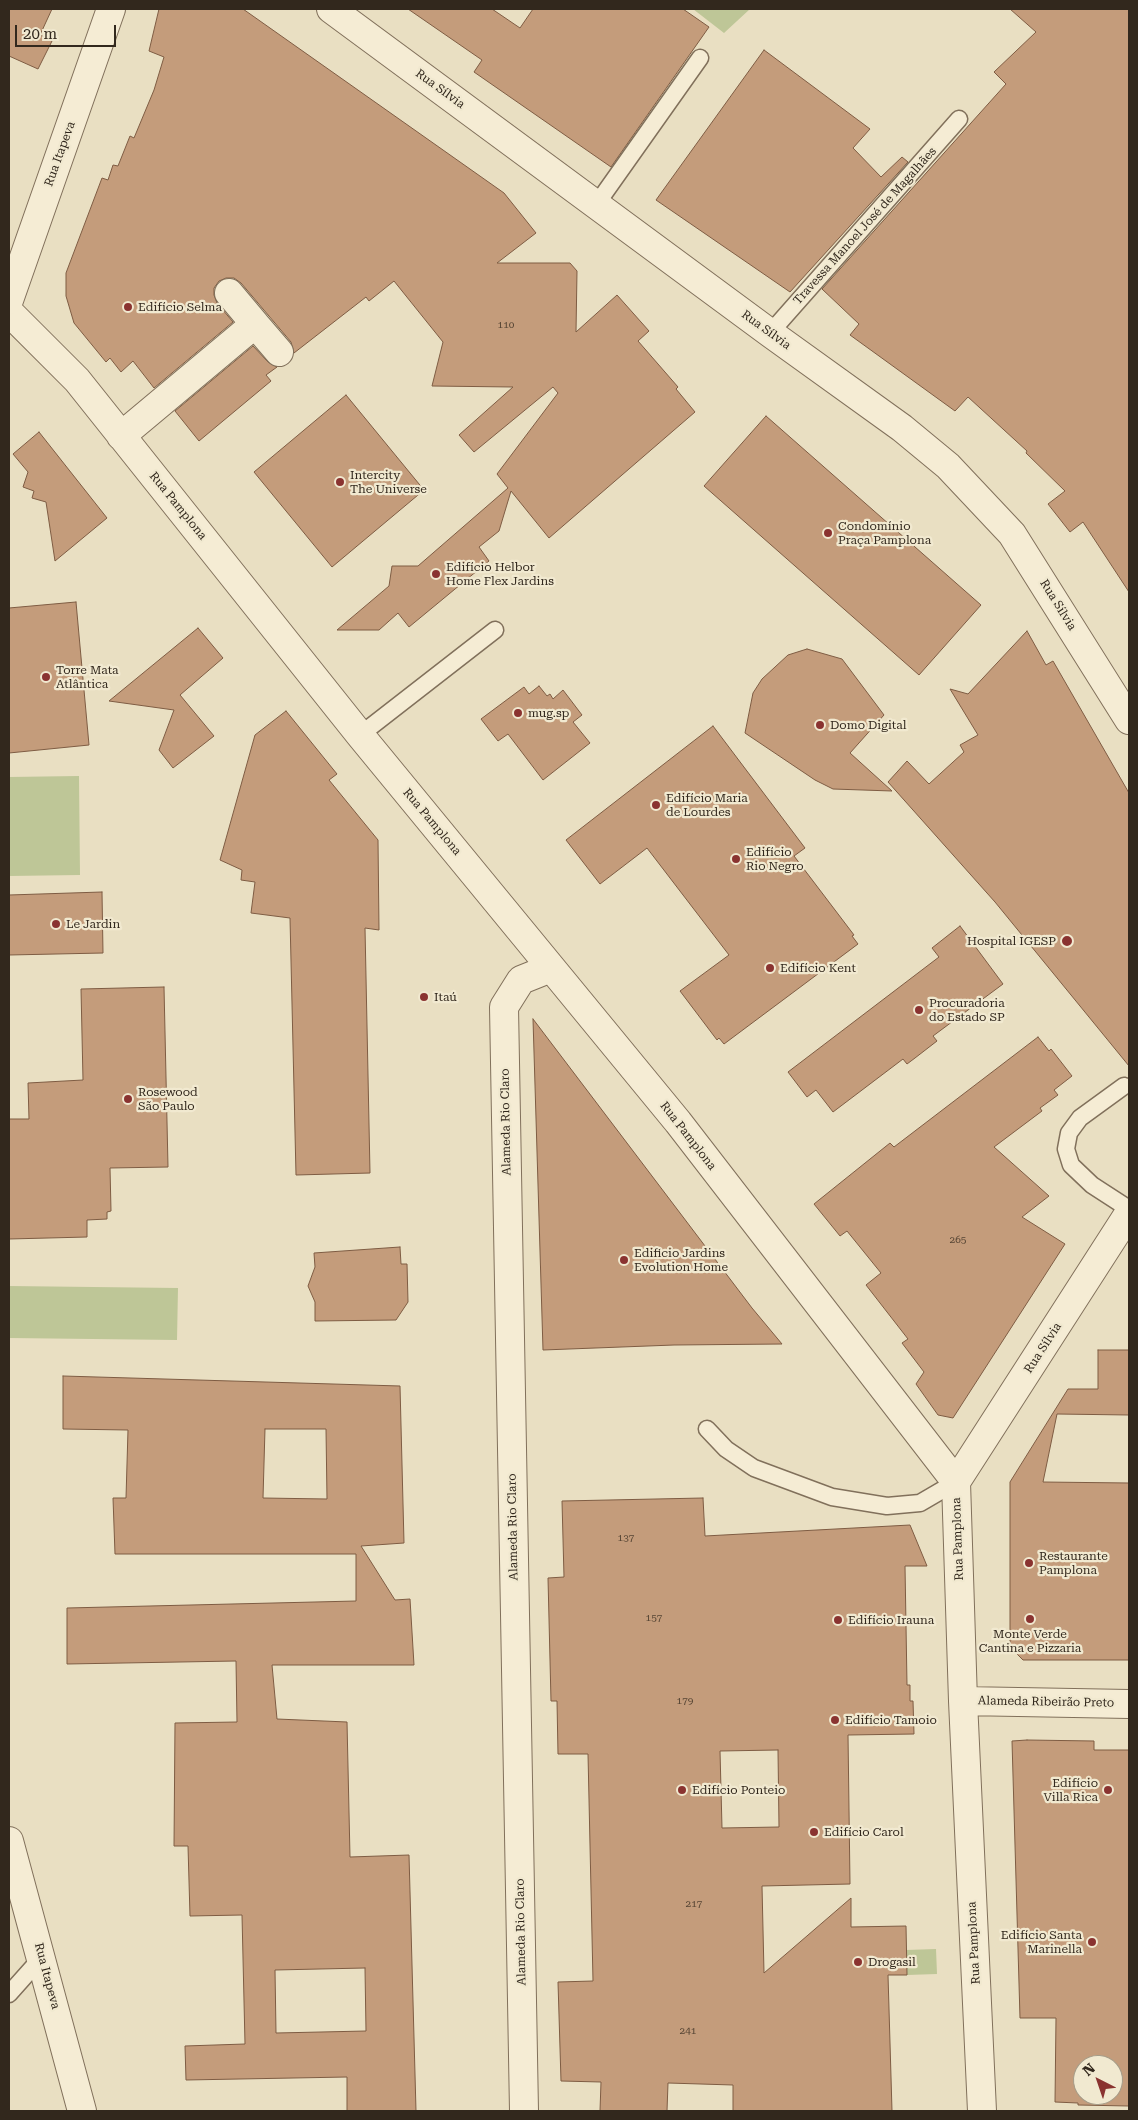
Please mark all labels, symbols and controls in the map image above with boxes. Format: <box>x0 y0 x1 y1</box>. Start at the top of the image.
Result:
scale bar <box>18 15 119 47</box>
text: 20 m <box>23 25 57 43</box>
street label: Rua Sílvia <box>413 66 467 112</box>
street label: Rua Itapeva <box>42 120 78 188</box>
street label: Travessa Manoel José de Magalhães <box>790 144 940 308</box>
place label: Edifício Selma <box>138 300 222 314</box>
marker: Edifício Selma <box>122 301 134 313</box>
street label: Rua Sílvia <box>739 307 793 353</box>
house number: 110 <box>498 319 514 331</box>
place label: Intercity The Universe <box>350 468 427 496</box>
street label: Rua Pamplona <box>146 469 210 543</box>
marker: Intercity The Universe <box>334 476 346 488</box>
place label: Condomínio Praça Pamplona <box>838 519 931 547</box>
marker: Condomínio Praça Pamplona <box>822 527 834 539</box>
place label: Edifício Helbor Home Flex Jardins <box>446 560 554 588</box>
marker: Edifício Helbor Home Flex Jardins <box>430 568 442 580</box>
street label: Rua Sílvia <box>1037 577 1079 633</box>
place label: Torre Mata Atlântica <box>56 663 119 691</box>
marker: Torre Mata Atlântica <box>40 671 52 683</box>
place label: mug.sp <box>528 706 569 720</box>
marker: mug.sp <box>512 707 524 719</box>
place label: Domo Digital <box>830 718 906 732</box>
marker: Domo Digital <box>814 719 826 731</box>
street label: Rua Pamplona <box>400 786 464 858</box>
place label: Edifício Maria de Lourdes <box>666 791 748 819</box>
marker: Edifício Maria de Lourdes <box>650 799 662 811</box>
place label: Edifício Rio Negro <box>746 845 804 873</box>
marker: Edifício Rio Negro <box>730 853 742 865</box>
place label: Le Jardin <box>66 917 120 931</box>
marker: Le Jardin <box>50 918 62 930</box>
place label: Hospital IGESP <box>967 934 1056 948</box>
marker: Hospital IGESP <box>1060 934 1074 948</box>
place label: Edifício Kent <box>780 961 856 975</box>
marker: Edifício Kent <box>764 962 776 974</box>
place label: Itaú <box>434 990 457 1004</box>
marker: Itaú <box>418 991 430 1003</box>
place label: Procuradoria do Estado SP <box>929 996 1005 1024</box>
marker: Procuradoria do Estado SP <box>913 1004 925 1016</box>
street label: Alameda Rio Claro <box>498 1068 514 1176</box>
place label: Rosewood São Paulo <box>138 1085 198 1113</box>
marker: Rosewood São Paulo <box>122 1093 134 1105</box>
street label: Rua Pamplona <box>657 1099 719 1173</box>
house number: 265 <box>950 1234 966 1246</box>
place label: Edificio Jardins Evolution Home <box>634 1246 728 1274</box>
marker: Edificio Jardins Evolution Home <box>618 1254 630 1266</box>
street label: Rua Sílvia <box>1021 1320 1065 1376</box>
street label: Alameda Rio Claro <box>505 1473 521 1581</box>
street label: Rua Pamplona <box>949 1497 967 1581</box>
house number: 137 <box>618 1532 634 1544</box>
place label: Restaurante Pamplona <box>1039 1549 1108 1577</box>
marker: Restaurante Pamplona <box>1023 1557 1035 1569</box>
house number: 157 <box>646 1612 662 1624</box>
place label: Edifício Irauna <box>848 1613 934 1627</box>
marker: Monte Verde Cantina e Pizzaria <box>1024 1613 1036 1625</box>
marker: Edifício Irauna <box>832 1614 844 1626</box>
place label: Monte Verde Cantina e Pizzaria <box>979 1627 1081 1655</box>
street label: Alameda Ribeirão Preto <box>978 1694 1114 1710</box>
house number: 179 <box>677 1695 693 1707</box>
place label: Edifício Tamoio <box>845 1713 937 1727</box>
marker: Edifício Tamoio <box>829 1714 841 1726</box>
place label: Edifício Villa Rica <box>1043 1776 1098 1804</box>
place label: Edifício Ponteio <box>692 1783 785 1797</box>
marker: Edifício Ponteio <box>676 1784 688 1796</box>
marker: Edifício Villa Rica <box>1102 1784 1114 1796</box>
place label: Edifício Carol <box>824 1825 904 1839</box>
marker: Edifício Carol <box>808 1826 820 1838</box>
street label: Alameda Rio Claro <box>513 1878 529 1986</box>
house number: 217 <box>686 1898 702 1910</box>
street label: Rua Pamplona <box>965 1901 983 1985</box>
place label: Edifício Santa Marinella <box>1001 1928 1082 1956</box>
marker: Edifício Santa Marinella <box>1086 1936 1098 1948</box>
street label: Rua Itapeva <box>31 1941 63 2011</box>
place label: Drogasil <box>868 1955 916 1969</box>
marker: Drogasil <box>852 1956 864 1968</box>
house number: 241 <box>680 2025 696 2037</box>
north arrow <box>1073 2055 1123 2105</box>
text: N <box>1079 2060 1098 2079</box>

